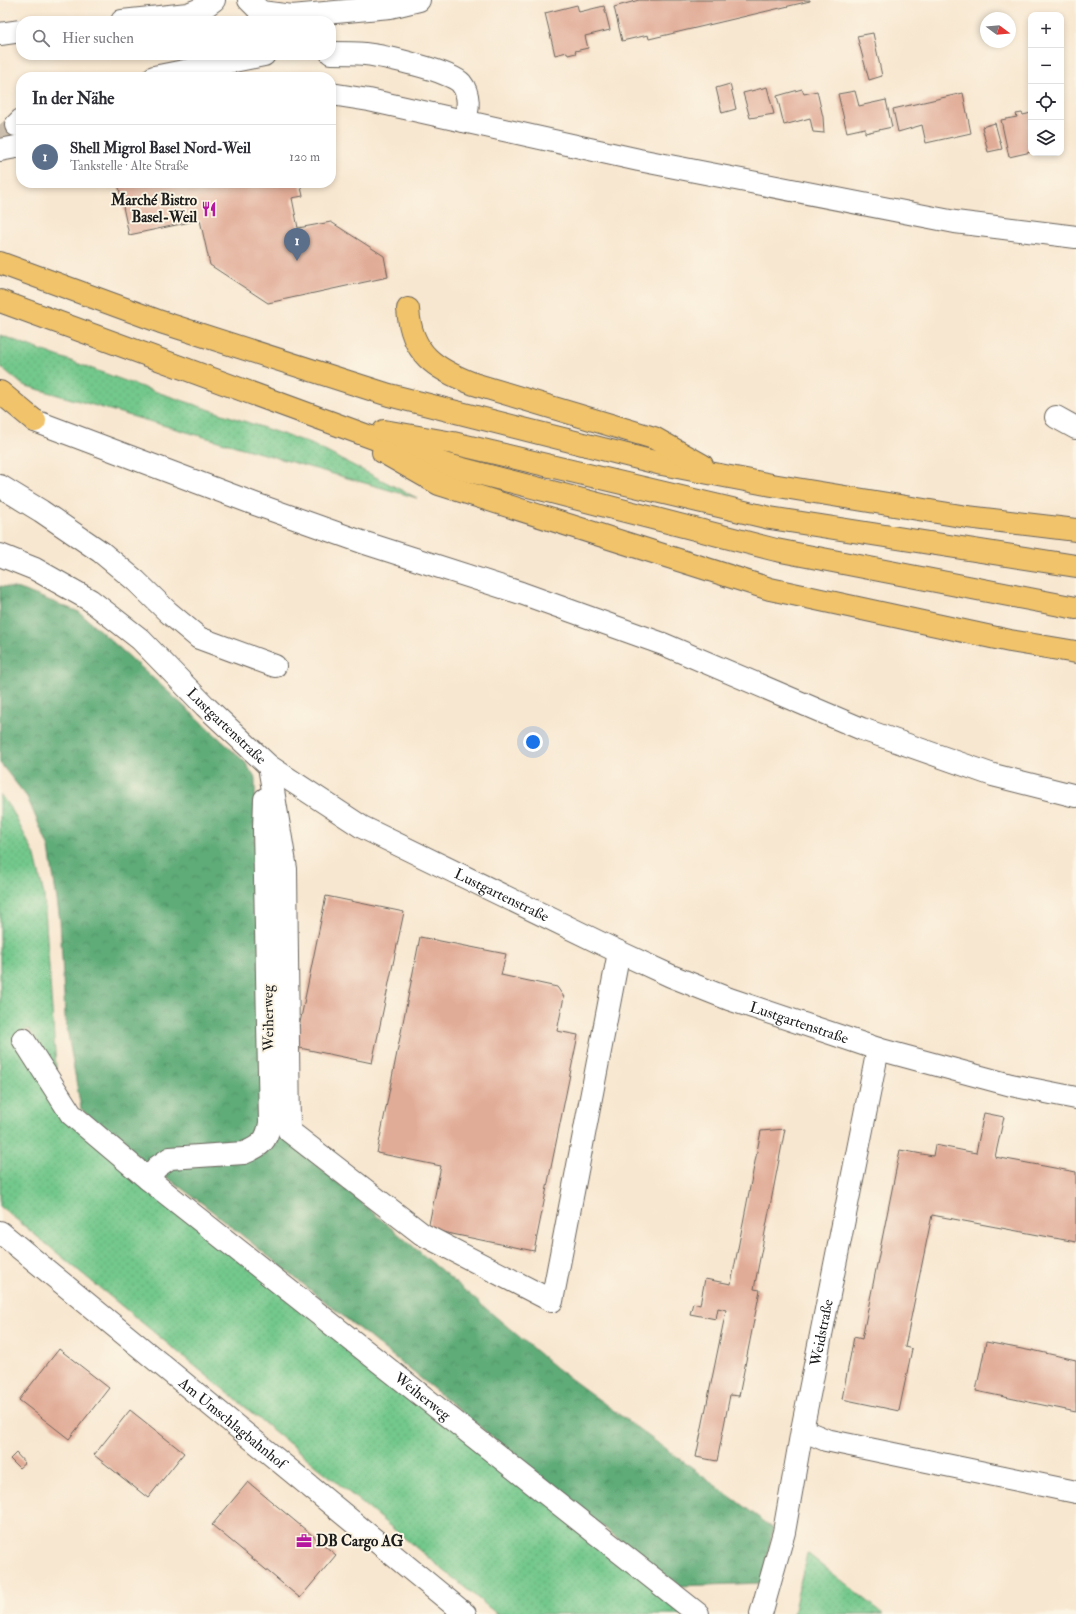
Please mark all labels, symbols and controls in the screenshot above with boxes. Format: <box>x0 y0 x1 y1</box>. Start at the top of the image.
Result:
north arrow <box>980 12 1016 48</box>
map controls <box>1028 12 1064 156</box>
button: + <box>1028 12 1064 48</box>
search box <box>16 16 336 60</box>
icon: search <box>30 27 52 49</box>
text: Hier suchen <box>62 29 134 48</box>
button: − <box>1028 48 1064 84</box>
button: locate <box>1028 84 1064 120</box>
text: In der Nähe <box>32 88 114 109</box>
button: layers <box>1028 120 1064 156</box>
text: Shell Migrol Basel Nord-Weil <box>70 139 251 158</box>
text: 1 <box>43 149 47 165</box>
text: 120 m <box>289 149 320 165</box>
text: Tankstelle · Alte Straße <box>70 158 189 174</box>
place label: Marché Bistro Basel-Weil <box>110 191 198 227</box>
restaurant icon: Marché Bistro Basel-Weil <box>200 200 218 218</box>
pin: 1 <box>284 228 310 261</box>
street label: Lustgartenstraße <box>182 684 270 769</box>
your location <box>523 732 543 752</box>
street label: Lustgartenstraße <box>451 864 552 926</box>
street label: Weiherweg <box>258 984 279 1053</box>
street label: Lustgartenstraße <box>747 998 851 1048</box>
street label: Weidstraße <box>806 1298 838 1369</box>
street label: Weiherweg <box>389 1368 455 1425</box>
street label: Am Umschlagbahnhof <box>174 1373 292 1475</box>
office icon: DB Cargo AG <box>295 1532 313 1550</box>
place label: DB Cargo AG <box>316 1532 404 1552</box>

